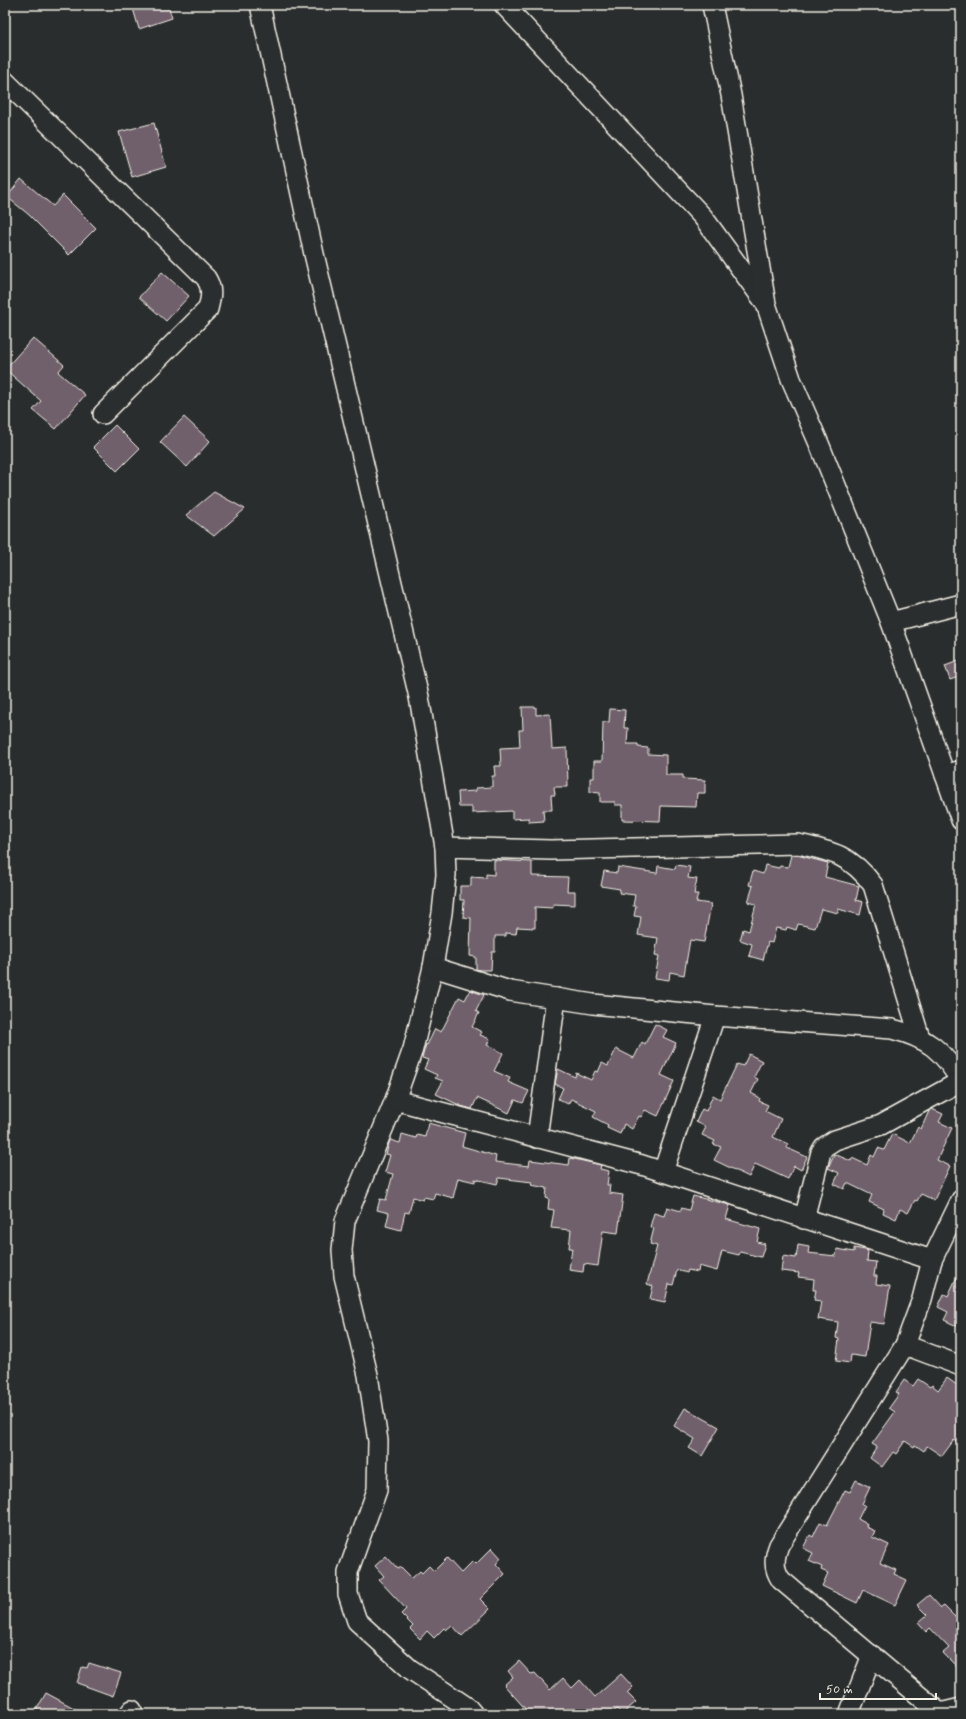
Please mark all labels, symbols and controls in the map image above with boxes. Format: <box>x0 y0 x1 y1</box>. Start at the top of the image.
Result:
scale bar <box>820 1675 936 1701</box>
text: 50 m <box>826 1682 853 1698</box>

